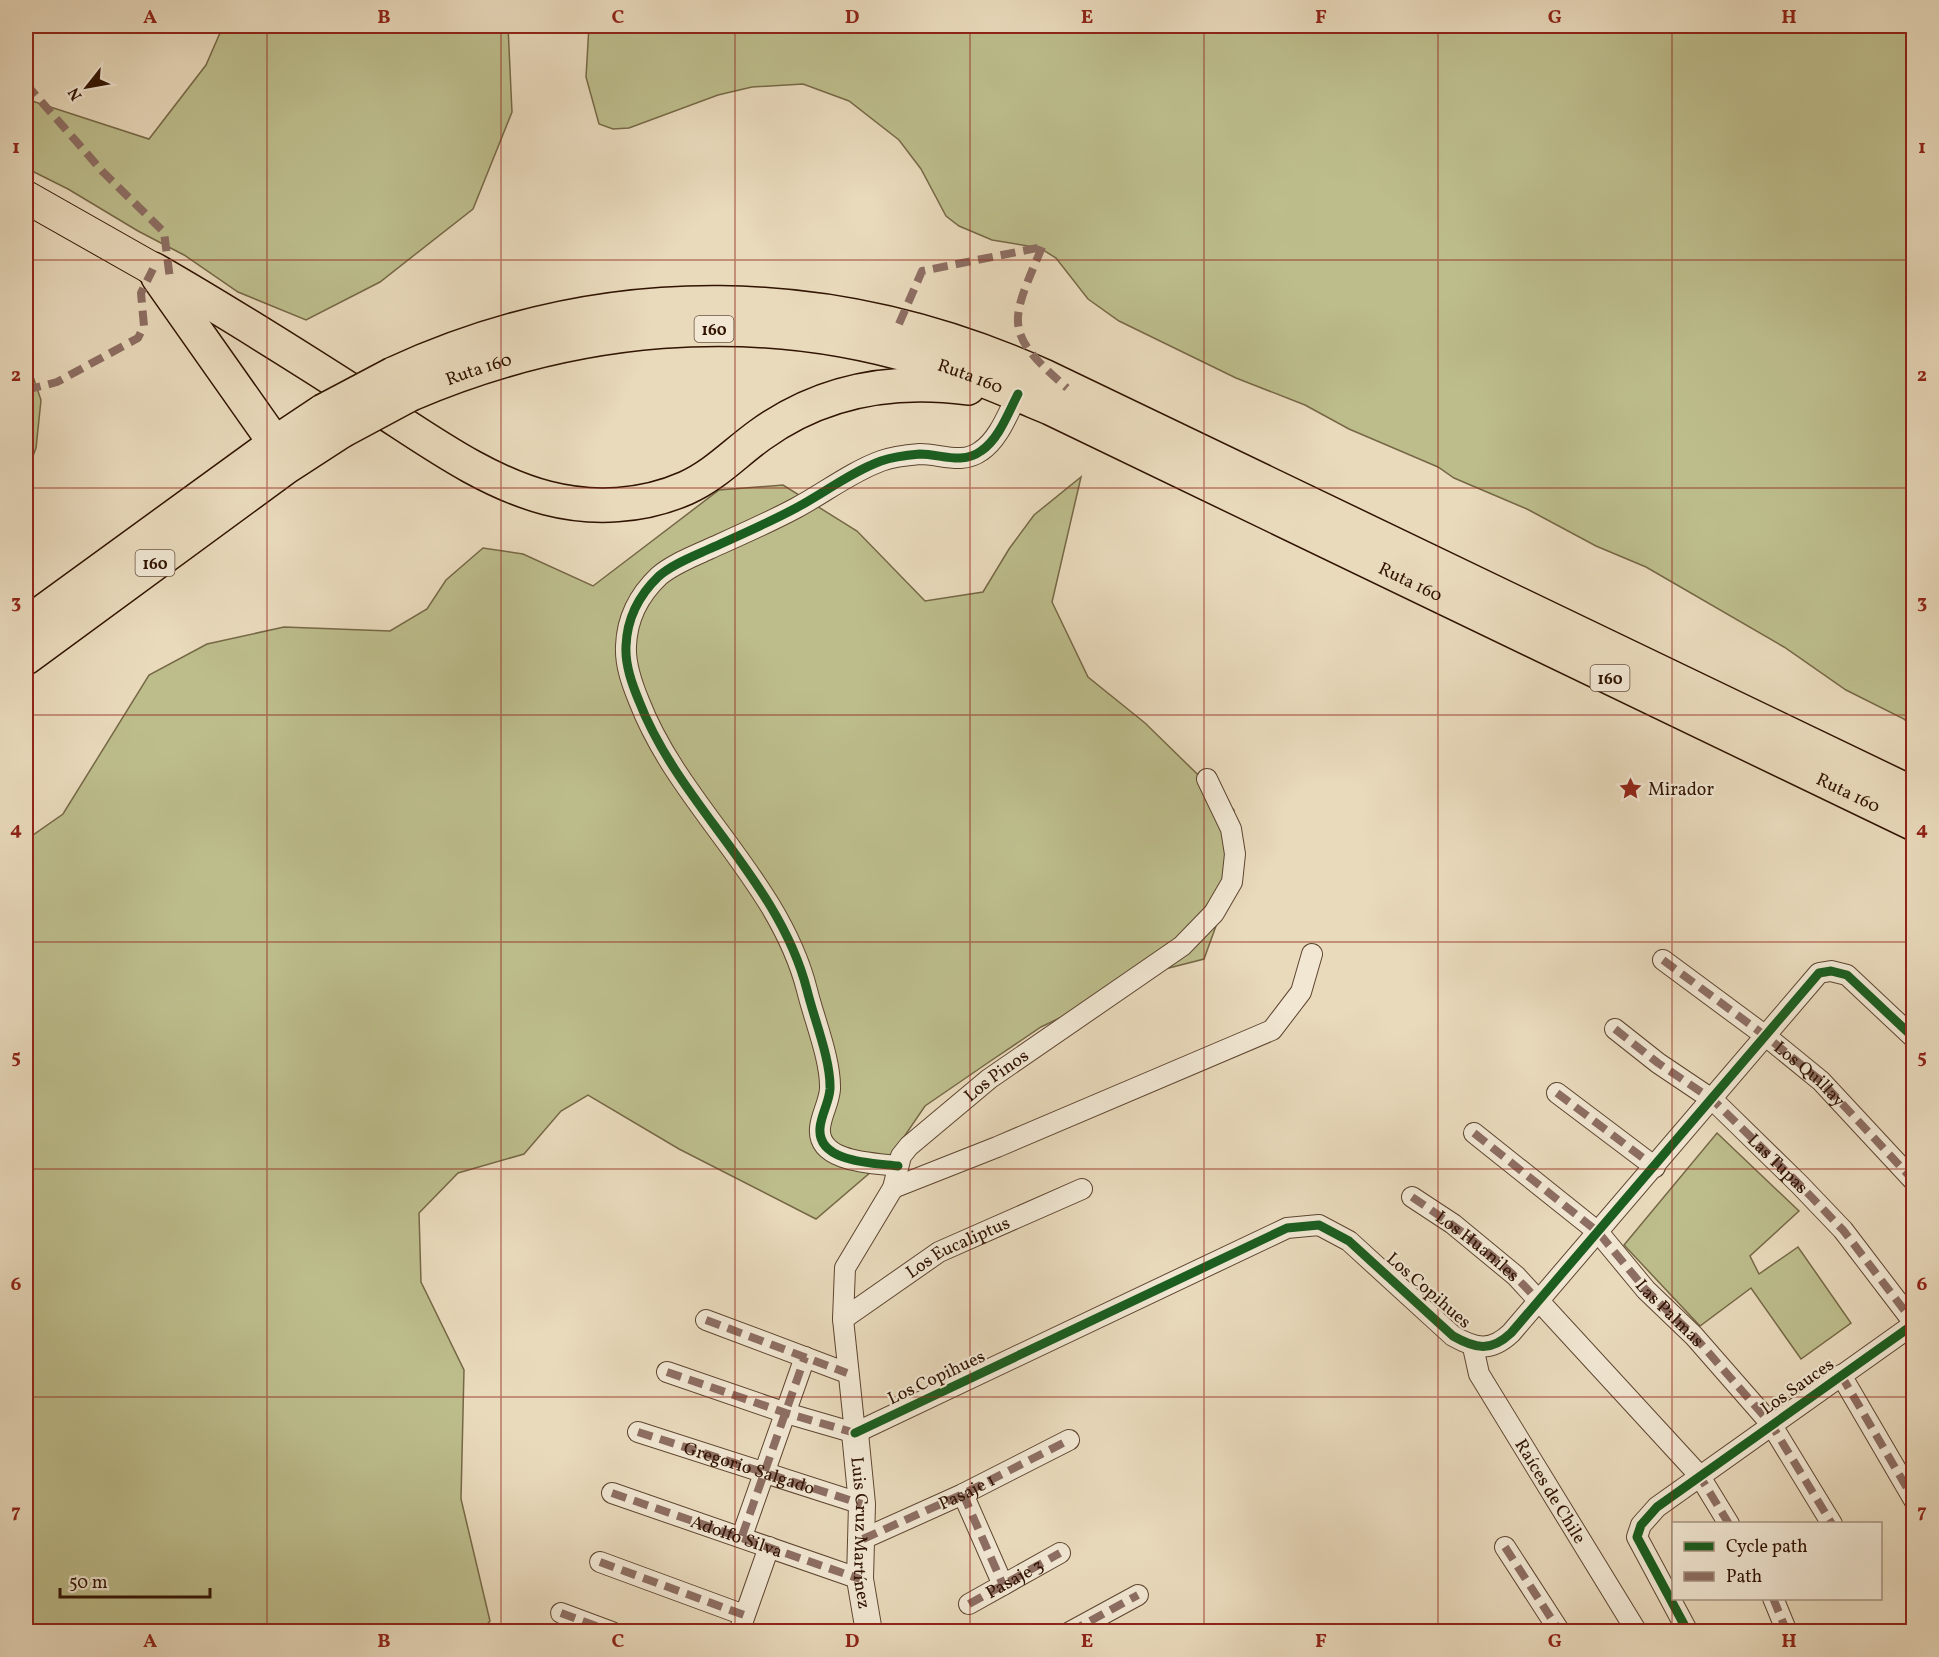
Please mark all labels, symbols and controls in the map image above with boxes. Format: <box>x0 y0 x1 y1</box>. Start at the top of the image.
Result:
text: A <box>143 4 157 32</box>
text: B <box>377 4 391 32</box>
text: C <box>612 4 625 32</box>
text: D <box>845 4 859 32</box>
text: E <box>1081 4 1093 32</box>
text: F <box>1315 4 1327 32</box>
text: G <box>1548 4 1562 32</box>
text: H <box>1781 4 1797 32</box>
north arrow <box>57 57 117 117</box>
text: N <box>63 83 88 104</box>
text: 1 <box>12 134 20 162</box>
text: 1 <box>1918 134 1926 162</box>
road number: 160 <box>694 316 734 342</box>
street label: Ruta 160 <box>442 348 515 393</box>
street label: Ruta 160 <box>934 354 1007 401</box>
text: 2 <box>11 362 21 390</box>
text: 2 <box>1917 362 1927 390</box>
road number: 160 <box>136 550 174 576</box>
street label: Ruta 160 <box>1374 557 1446 609</box>
text: 3 <box>11 589 21 617</box>
text: 3 <box>1917 589 1927 617</box>
road number: 160 <box>1590 665 1630 691</box>
street label: Ruta 160 <box>1812 768 1884 820</box>
place icon: Mirador <box>1617 776 1643 802</box>
place label: Mirador <box>1648 778 1714 803</box>
text: 4 <box>10 816 22 844</box>
text: 4 <box>1916 816 1928 844</box>
street label: Los Quillay <box>1768 1036 1851 1114</box>
text: 5 <box>11 1044 21 1072</box>
street label: Los Pinos <box>959 1044 1034 1109</box>
text: 5 <box>1917 1044 1927 1072</box>
street label: Las Tupas <box>1741 1129 1813 1200</box>
street label: Los Huaniles <box>1430 1206 1524 1288</box>
street label: Los Eucaliptus <box>901 1211 1014 1285</box>
street label: Los Copihues <box>1380 1247 1476 1335</box>
text: 6 <box>11 1271 22 1299</box>
text: 6 <box>1917 1271 1928 1299</box>
street label: Las Palmas <box>1628 1275 1709 1353</box>
street label: Los Copihues <box>884 1345 990 1412</box>
street label: Los Sauces <box>1756 1353 1840 1422</box>
street label: Raíces de Chile <box>1508 1435 1591 1549</box>
street label: Gregorio Salgado <box>680 1436 818 1502</box>
street label: Luis Cruz Martínez <box>843 1456 876 1611</box>
street label: Pasaje 1 <box>935 1469 1000 1517</box>
text: 7 <box>11 1498 21 1526</box>
text: 7 <box>1917 1498 1927 1526</box>
street label: Adolfo Silva <box>687 1510 786 1565</box>
legend <box>1672 1522 1882 1600</box>
text: Cycle path <box>1726 1535 1808 1560</box>
street label: Pasaje 3 <box>982 1554 1049 1606</box>
scale bar <box>60 1561 210 1599</box>
text: Path <box>1726 1565 1762 1590</box>
text: 50 m <box>69 1571 108 1596</box>
text: A <box>143 1628 157 1656</box>
text: B <box>377 1628 391 1656</box>
text: C <box>612 1628 625 1656</box>
text: D <box>845 1628 859 1656</box>
text: E <box>1081 1628 1093 1656</box>
text: F <box>1315 1628 1327 1656</box>
text: G <box>1548 1628 1562 1656</box>
text: H <box>1781 1628 1797 1656</box>

